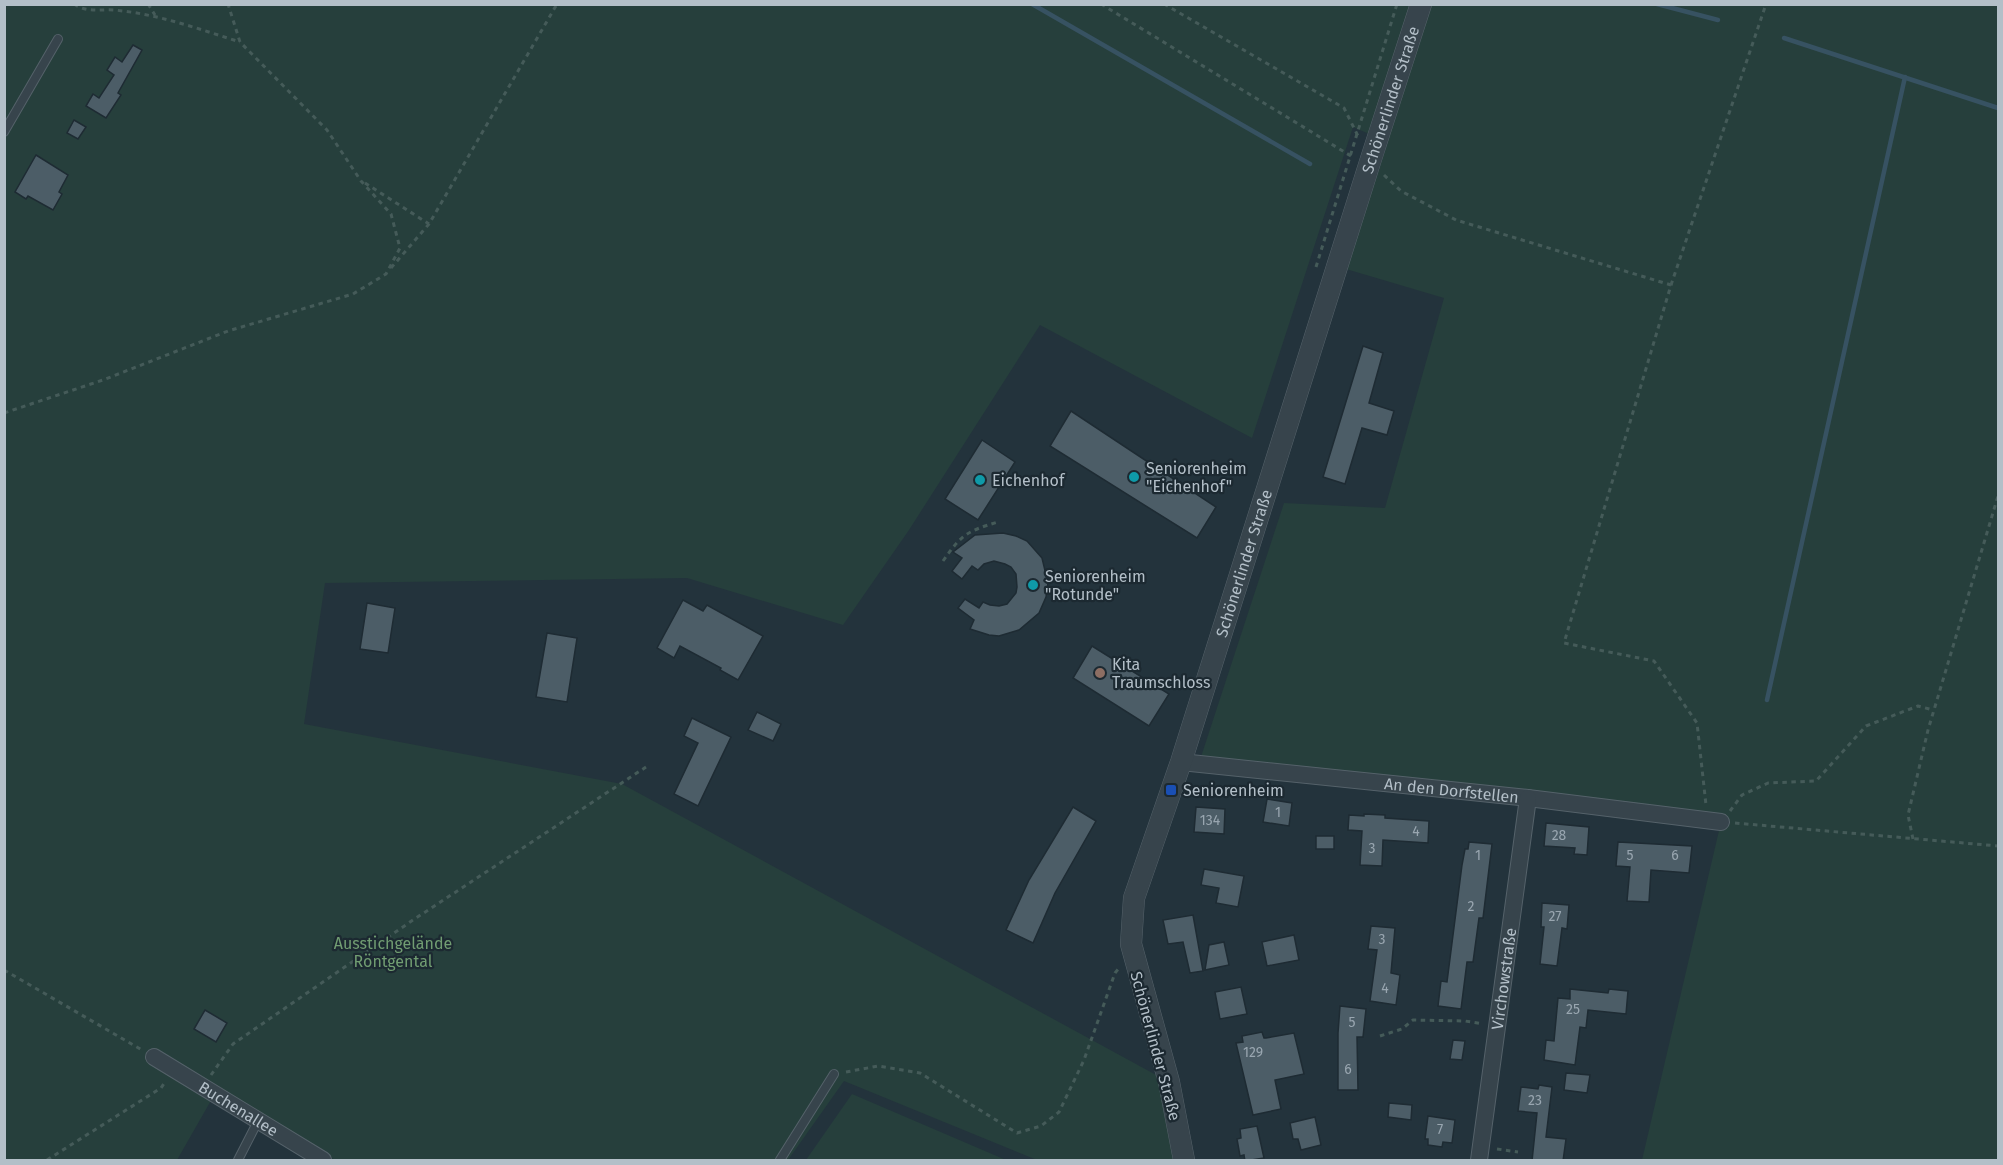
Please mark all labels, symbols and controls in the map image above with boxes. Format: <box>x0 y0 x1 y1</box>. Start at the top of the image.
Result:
street label: Schönerlinder Straße <box>1358 24 1423 176</box>
place label: Seniorenheim "Eichenhof" <box>1146 459 1247 496</box>
marker: Seniorenheim "Eichenhof" <box>1127 470 1141 484</box>
place label: Eichenhof <box>992 471 1066 490</box>
marker: Eichenhof <box>973 473 987 487</box>
street label: Schönerlinder Straße <box>1212 487 1276 640</box>
place label: Seniorenheim "Rotunde" <box>1045 567 1146 604</box>
marker: Seniorenheim "Rotunde" <box>1026 578 1040 592</box>
place label: Kita Traumschloss <box>1112 655 1210 692</box>
marker: Kita Traumschloss <box>1093 666 1107 680</box>
street label: An den Dorfstellen <box>1383 774 1520 807</box>
place label: Seniorenheim <box>1183 781 1284 800</box>
marker: Seniorenheim <box>1164 783 1178 797</box>
house number: 1 <box>1275 804 1281 821</box>
house number: 134 <box>1200 812 1221 829</box>
house number: 4 <box>1412 823 1420 840</box>
house number: 28 <box>1552 827 1567 844</box>
house number: 3 <box>1369 840 1376 857</box>
house number: 1 <box>1475 847 1481 864</box>
house number: 5 <box>1626 847 1634 864</box>
house number: 6 <box>1671 847 1679 864</box>
house number: 2 <box>1468 898 1475 915</box>
house number: 27 <box>1548 908 1562 925</box>
street label: Virchowstraße <box>1488 926 1520 1031</box>
house number: 3 <box>1379 931 1386 948</box>
park label: Ausstichgelände Röntgental <box>334 934 452 971</box>
street label: Schönerlinder Straße <box>1126 969 1185 1123</box>
house number: 4 <box>1381 980 1389 997</box>
house number: 25 <box>1566 1001 1580 1018</box>
house number: 5 <box>1348 1014 1356 1031</box>
house number: 129 <box>1243 1044 1263 1061</box>
house number: 6 <box>1344 1061 1352 1078</box>
street label: Buchenallee <box>195 1078 281 1140</box>
house number: 23 <box>1528 1092 1542 1109</box>
house number: 7 <box>1437 1121 1443 1138</box>

